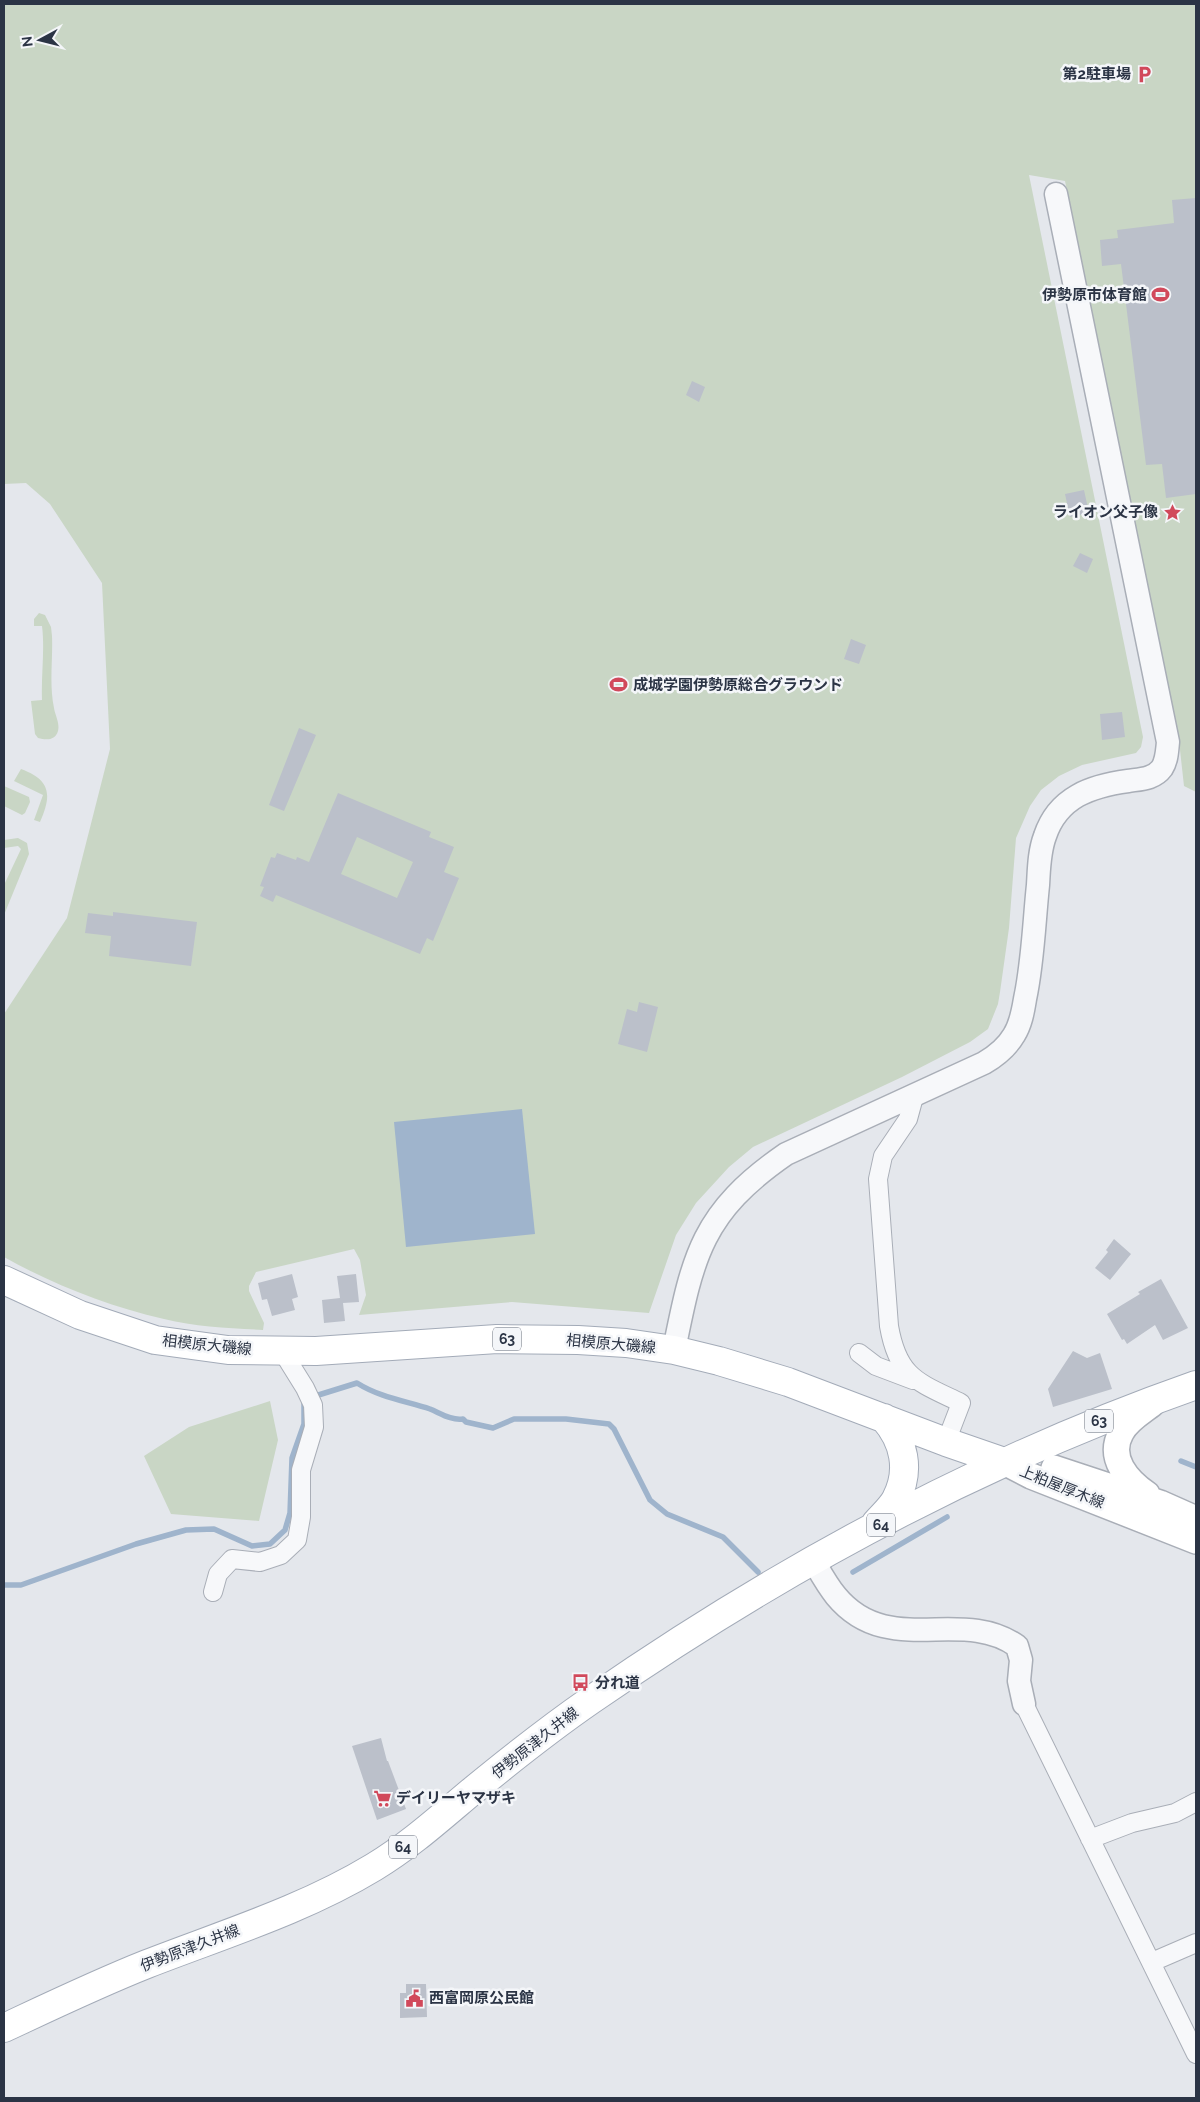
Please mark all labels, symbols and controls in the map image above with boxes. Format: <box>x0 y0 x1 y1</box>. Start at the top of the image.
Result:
north arrow <box>15 15 65 65</box>
text: N <box>19 35 36 48</box>
parking icon: 第2駐車場 <box>1135 64 1155 84</box>
place label: 第2駐車場 <box>1063 65 1131 83</box>
sports icon: 伊勢原市体育館 <box>1151 285 1171 305</box>
place label: 伊勢原市体育館 <box>1042 286 1147 304</box>
place icon: ライオン父子像 <box>1162 502 1182 522</box>
place label: ライオン父子像 <box>1053 503 1158 521</box>
sports icon: 成城学園伊勢原総合グラウンド <box>609 675 629 695</box>
place label: 成城学園伊勢原総合グラウンド <box>633 676 843 694</box>
road number: 63 <box>493 1328 521 1350</box>
street label: 相模原大磯線 <box>161 1331 253 1359</box>
street label: 相模原大磯線 <box>565 1331 657 1357</box>
road number: 63 <box>1085 1410 1113 1432</box>
street label: 上粕屋厚木線 <box>1017 1462 1107 1512</box>
road number: 64 <box>867 1514 895 1536</box>
bus stop icon: 分れ道 <box>571 1673 591 1693</box>
place label: 分れ道 <box>595 1674 640 1692</box>
street label: 伊勢原津久井線 <box>488 1704 582 1782</box>
supermarket icon: デイリーヤマザキ <box>372 1788 392 1808</box>
place label: デイリーヤマザキ <box>396 1789 516 1807</box>
road number: 64 <box>389 1835 417 1858</box>
street label: 伊勢原津久井線 <box>138 1921 242 1975</box>
public building icon: 西富岡原公民館 <box>405 1988 425 2008</box>
place label: 西富岡原公民館 <box>429 1989 534 2007</box>

